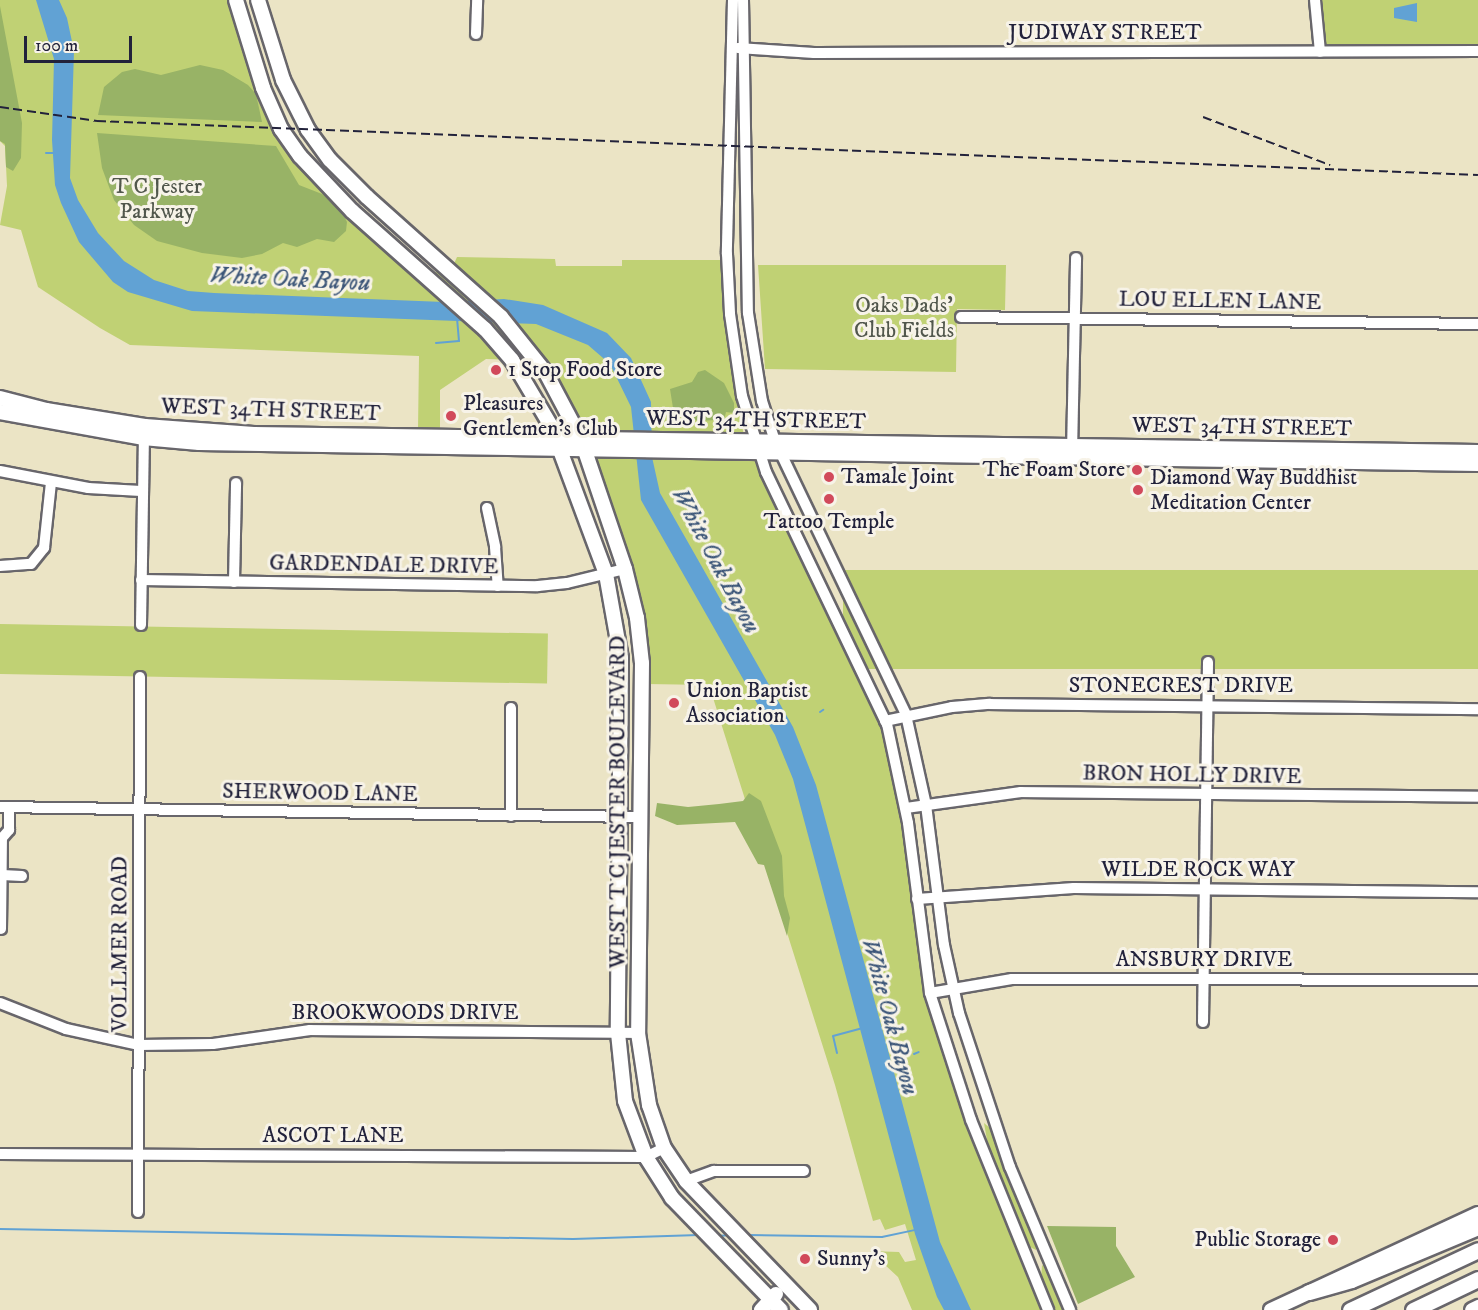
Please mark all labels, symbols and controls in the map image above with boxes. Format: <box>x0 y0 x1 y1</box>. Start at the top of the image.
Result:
street label: JUDIWAY STREET <box>1008 20 1202 46</box>
scale bar <box>27 24 135 62</box>
text: 100 m <box>35 35 78 57</box>
park label: T C Jester Parkway <box>112 173 202 224</box>
water label: White Oak Bayou <box>209 261 371 299</box>
street label: LOU ELLEN LANE <box>1119 286 1321 316</box>
park label: Oaks Dads' Club Fields <box>854 292 954 344</box>
place label: 1 Stop Food Store <box>508 357 662 383</box>
marker: 1 Stop Food Store <box>489 363 503 377</box>
place label: Pleasures Gentlemen's Club <box>463 390 618 442</box>
street label: WEST 34TH STREET <box>161 393 381 427</box>
street label: WEST 34TH STREET <box>646 405 866 435</box>
marker: Pleasures Gentlemen's Club <box>444 409 458 423</box>
street label: WEST 34TH STREET <box>1132 412 1352 442</box>
place label: The Foam Store <box>982 457 1125 483</box>
marker: The Foam Store <box>1130 463 1144 477</box>
place label: Tamale Joint <box>841 464 954 490</box>
place label: Diamond Way Buddhist Meditation Center <box>1150 464 1357 516</box>
marker: Tamale Joint <box>822 470 836 484</box>
water label: White Oak Bayou <box>664 483 766 639</box>
marker: Diamond Way Buddhist Meditation Center <box>1131 483 1145 497</box>
marker: Tattoo Temple <box>822 492 836 506</box>
place label: Tattoo Temple <box>764 509 894 535</box>
street label: GARDENDALE DRIVE <box>269 550 499 580</box>
street label: WEST T C JESTER BOULEVARD <box>605 636 631 968</box>
street label: STONECREST DRIVE <box>1069 673 1293 699</box>
place label: Union Baptist Association <box>686 677 808 728</box>
marker: Union Baptist Association <box>667 696 681 710</box>
street label: BRON HOLLY DRIVE <box>1082 760 1302 790</box>
street label: SHERWOOD LANE <box>222 778 418 808</box>
street label: VOLLMER ROAD <box>107 856 133 1032</box>
street label: WILDE ROCK WAY <box>1101 857 1295 883</box>
water label: White Oak Bayou <box>854 935 924 1099</box>
street label: ANSBURY DRIVE <box>1116 947 1292 973</box>
street label: BROOKWOODS DRIVE <box>291 1000 519 1026</box>
street label: ASCOT LANE <box>262 1123 404 1149</box>
place label: Public Storage <box>1194 1227 1321 1253</box>
marker: Public Storage <box>1326 1233 1340 1247</box>
place label: Sunny's <box>817 1246 885 1272</box>
marker: Sunny's <box>798 1252 812 1266</box>

